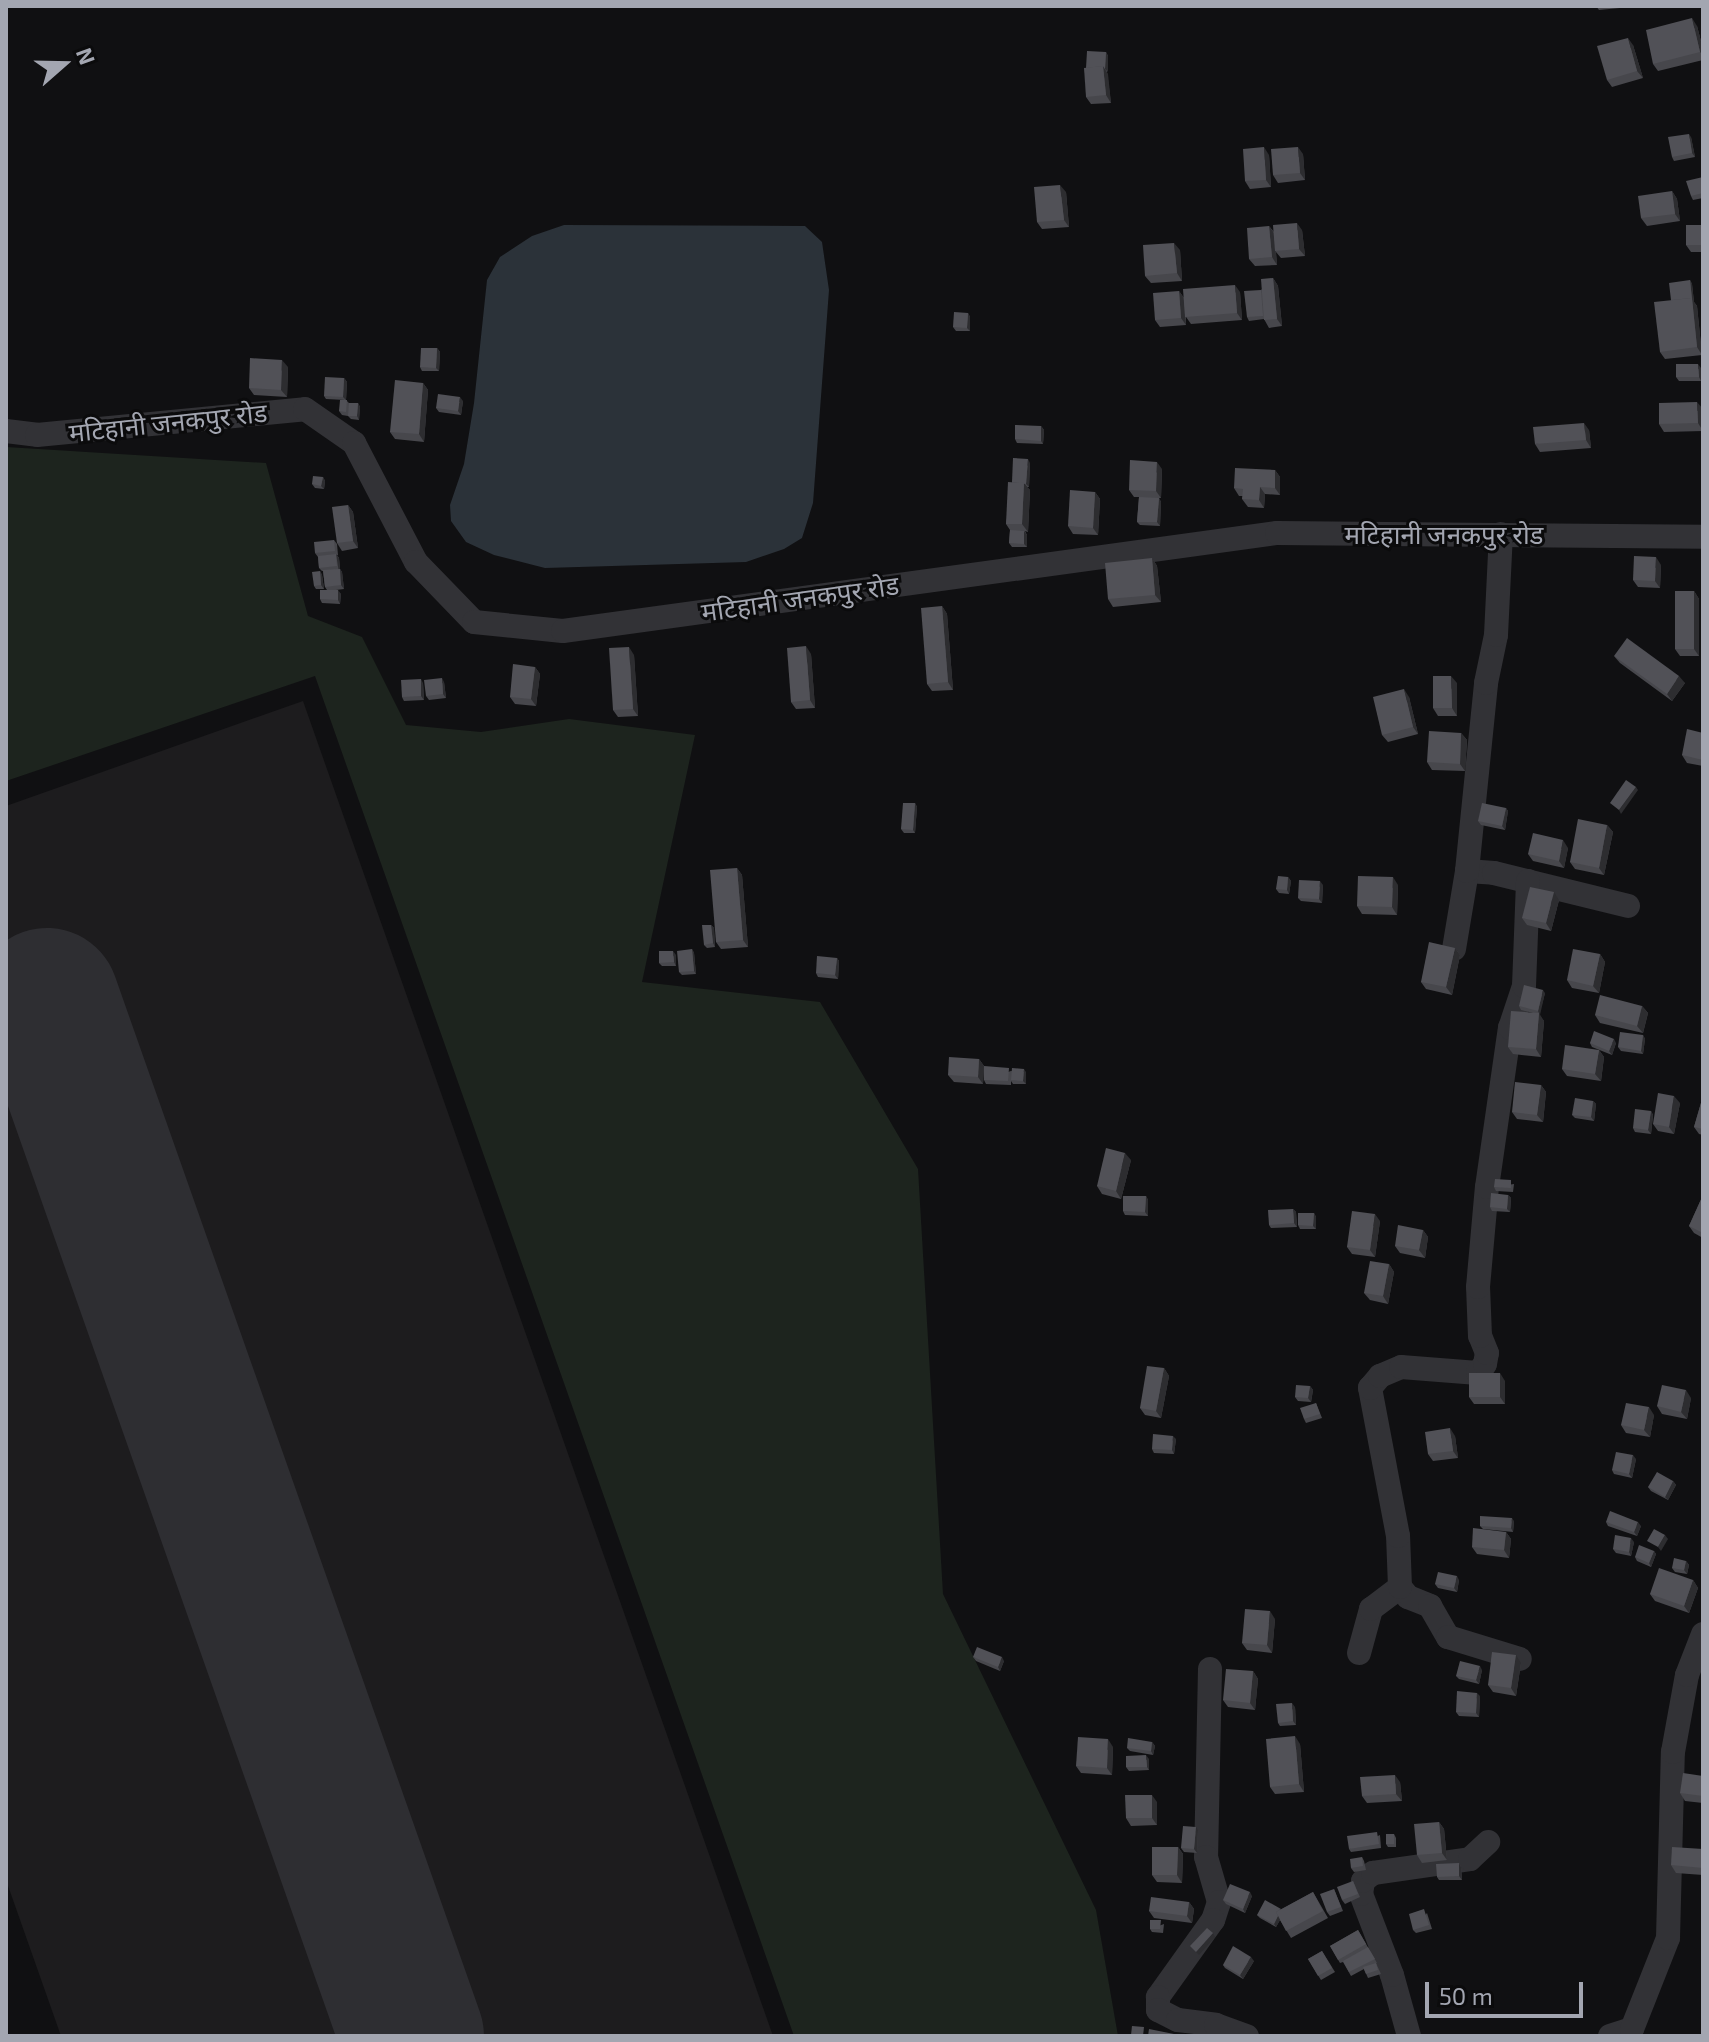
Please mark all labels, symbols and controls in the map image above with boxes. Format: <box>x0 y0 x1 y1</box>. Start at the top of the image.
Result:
north arrow <box>24 24 104 104</box>
text: N <box>72 44 101 68</box>
street label: मटिहानी जनकपुर रोड <box>67 396 269 448</box>
street label: मटिहानी जनकपुर रोड <box>1344 518 1544 550</box>
street label: मटिहानी जनकपुर रोड <box>699 569 901 627</box>
scale bar <box>1429 1966 1587 2016</box>
text: 50 m <box>1439 1981 1493 2010</box>

